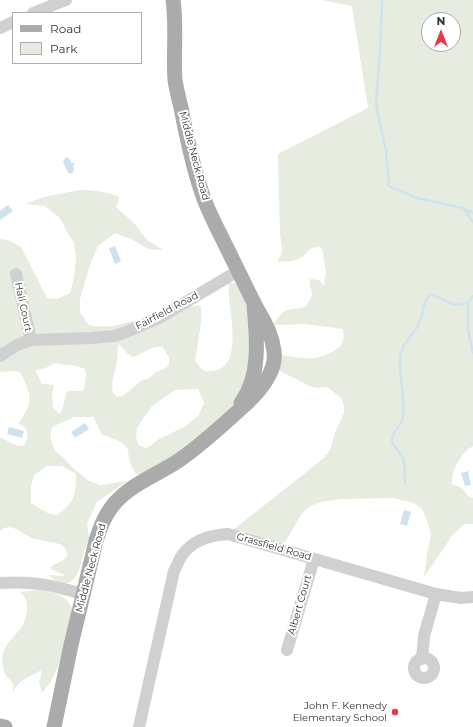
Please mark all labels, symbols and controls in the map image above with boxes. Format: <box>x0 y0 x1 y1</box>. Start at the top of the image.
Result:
legend <box>12 12 142 64</box>
north arrow <box>421 12 461 52</box>
text: N <box>437 14 445 28</box>
text: Road <box>50 21 81 36</box>
text: Park <box>50 41 77 56</box>
street label: Middle Neck Road <box>176 110 212 202</box>
street label: Hall Court <box>12 281 34 333</box>
street label: Fairfield Road <box>134 289 200 333</box>
street label: Middle Neck Road <box>73 522 109 614</box>
street label: Grassfield Road <box>235 531 313 563</box>
street label: Albert Court <box>286 574 314 636</box>
place label: John F. Kennedy Elementary School <box>293 700 387 724</box>
marker: John F. Kennedy Elementary School <box>390 707 400 717</box>

